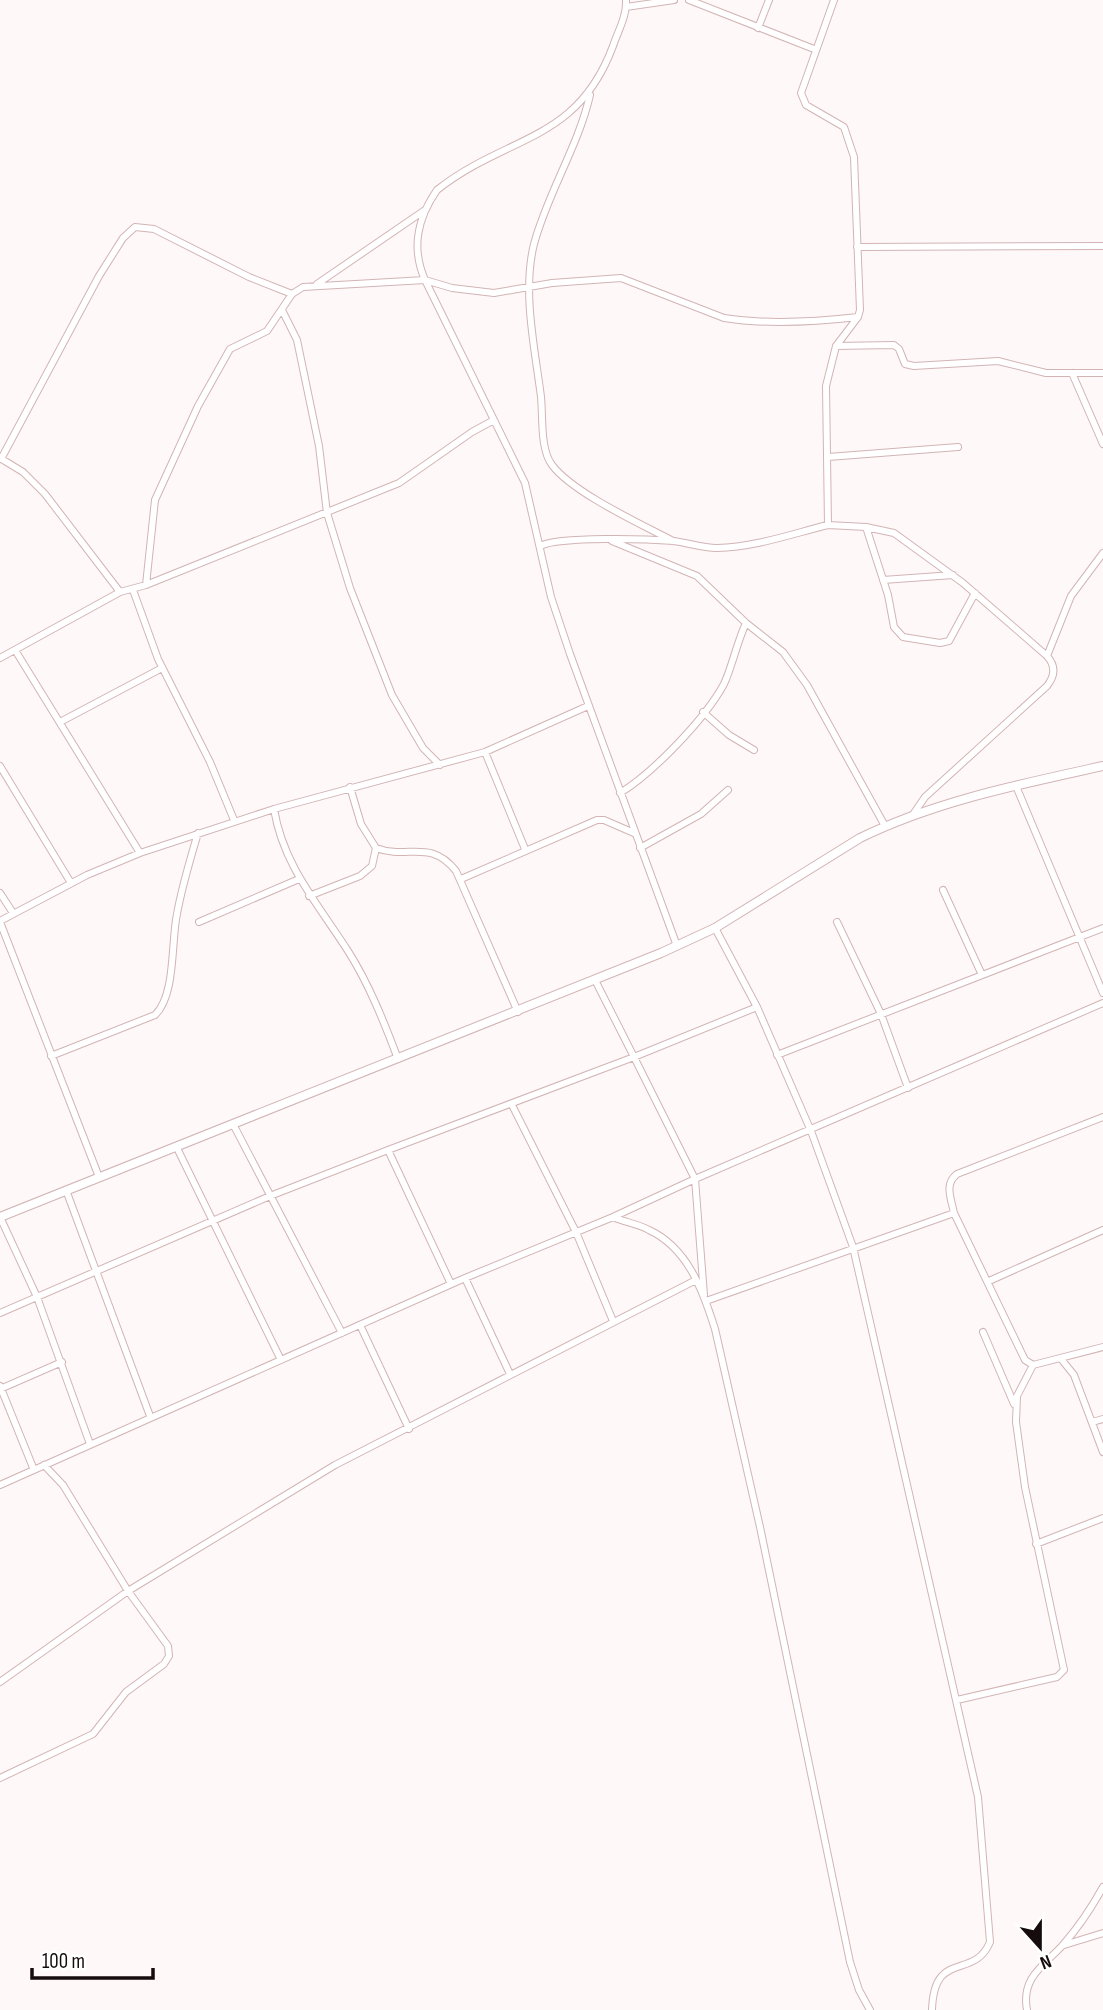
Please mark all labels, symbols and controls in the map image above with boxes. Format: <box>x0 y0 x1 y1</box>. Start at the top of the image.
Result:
north arrow <box>1005 1912 1075 1982</box>
scale bar <box>32 1937 152 1981</box>
text: 100 m <box>42 1949 85 1974</box>
text: N <box>1037 1949 1054 1974</box>

